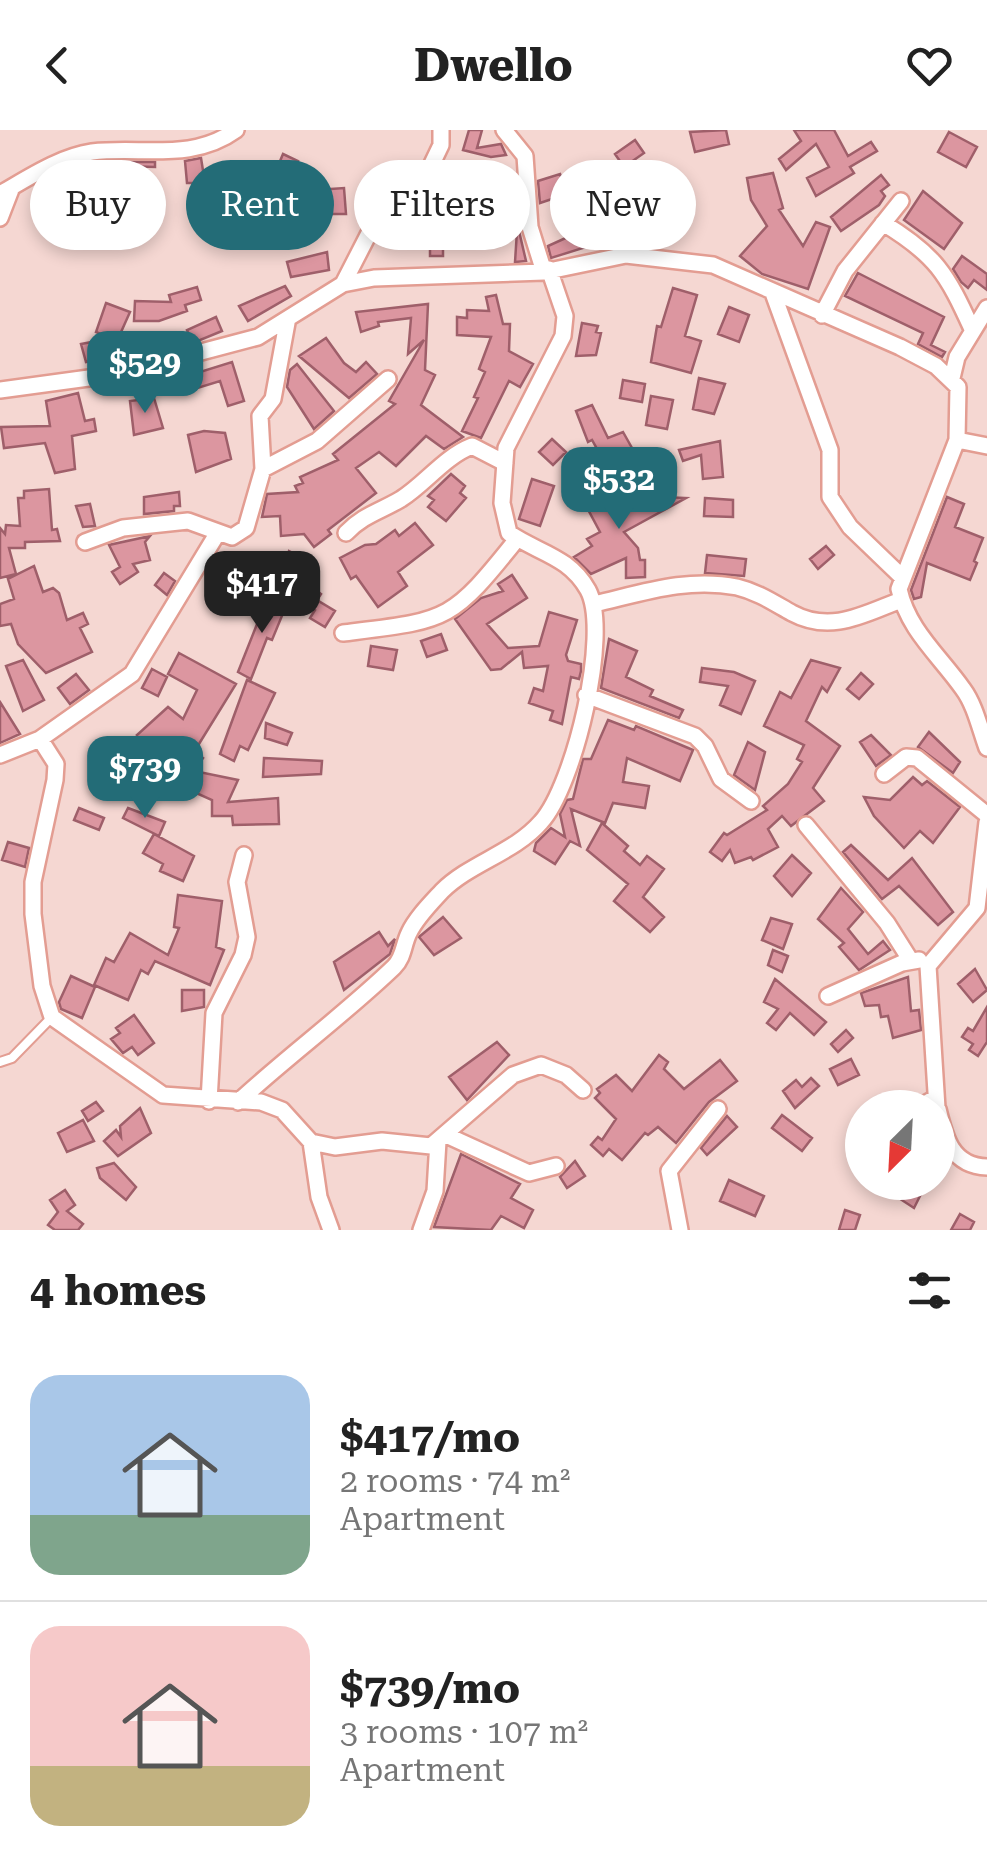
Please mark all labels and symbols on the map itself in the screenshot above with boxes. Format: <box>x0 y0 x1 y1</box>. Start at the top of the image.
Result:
pin: $529 <box>86 331 204 416</box>
pin: $532 <box>560 447 678 532</box>
pin: $417 <box>203 551 321 636</box>
pin: $739 <box>86 736 204 821</box>
north arrow <box>845 1090 955 1200</box>

